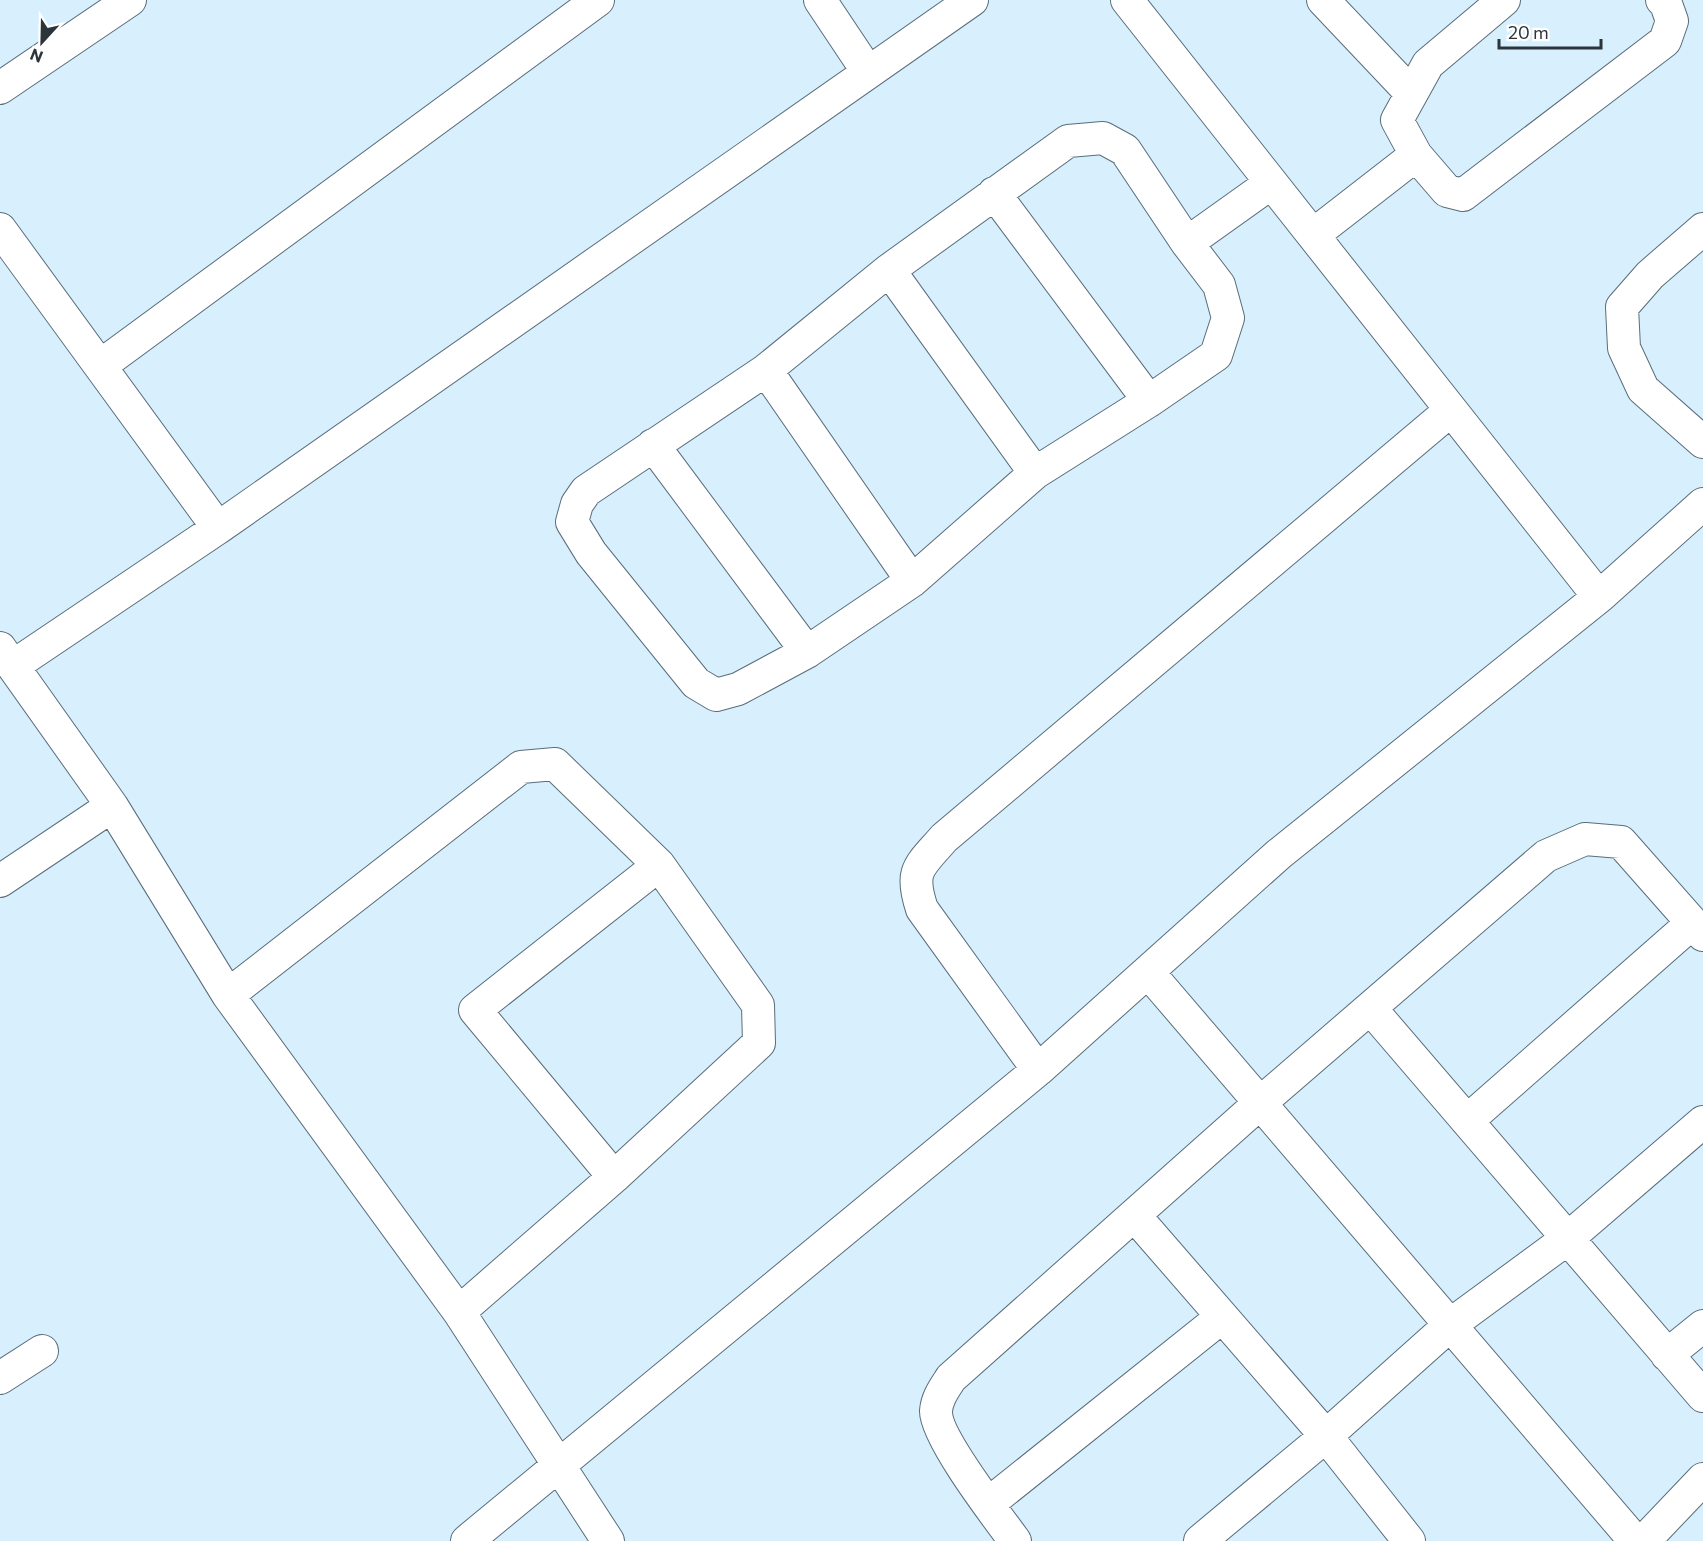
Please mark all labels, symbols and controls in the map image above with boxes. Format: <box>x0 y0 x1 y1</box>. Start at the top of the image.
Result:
north arrow <box>12 12 72 72</box>
scale bar <box>1499 12 1601 50</box>
text: 20 m <box>1508 21 1549 43</box>
text: N <box>27 45 45 67</box>

